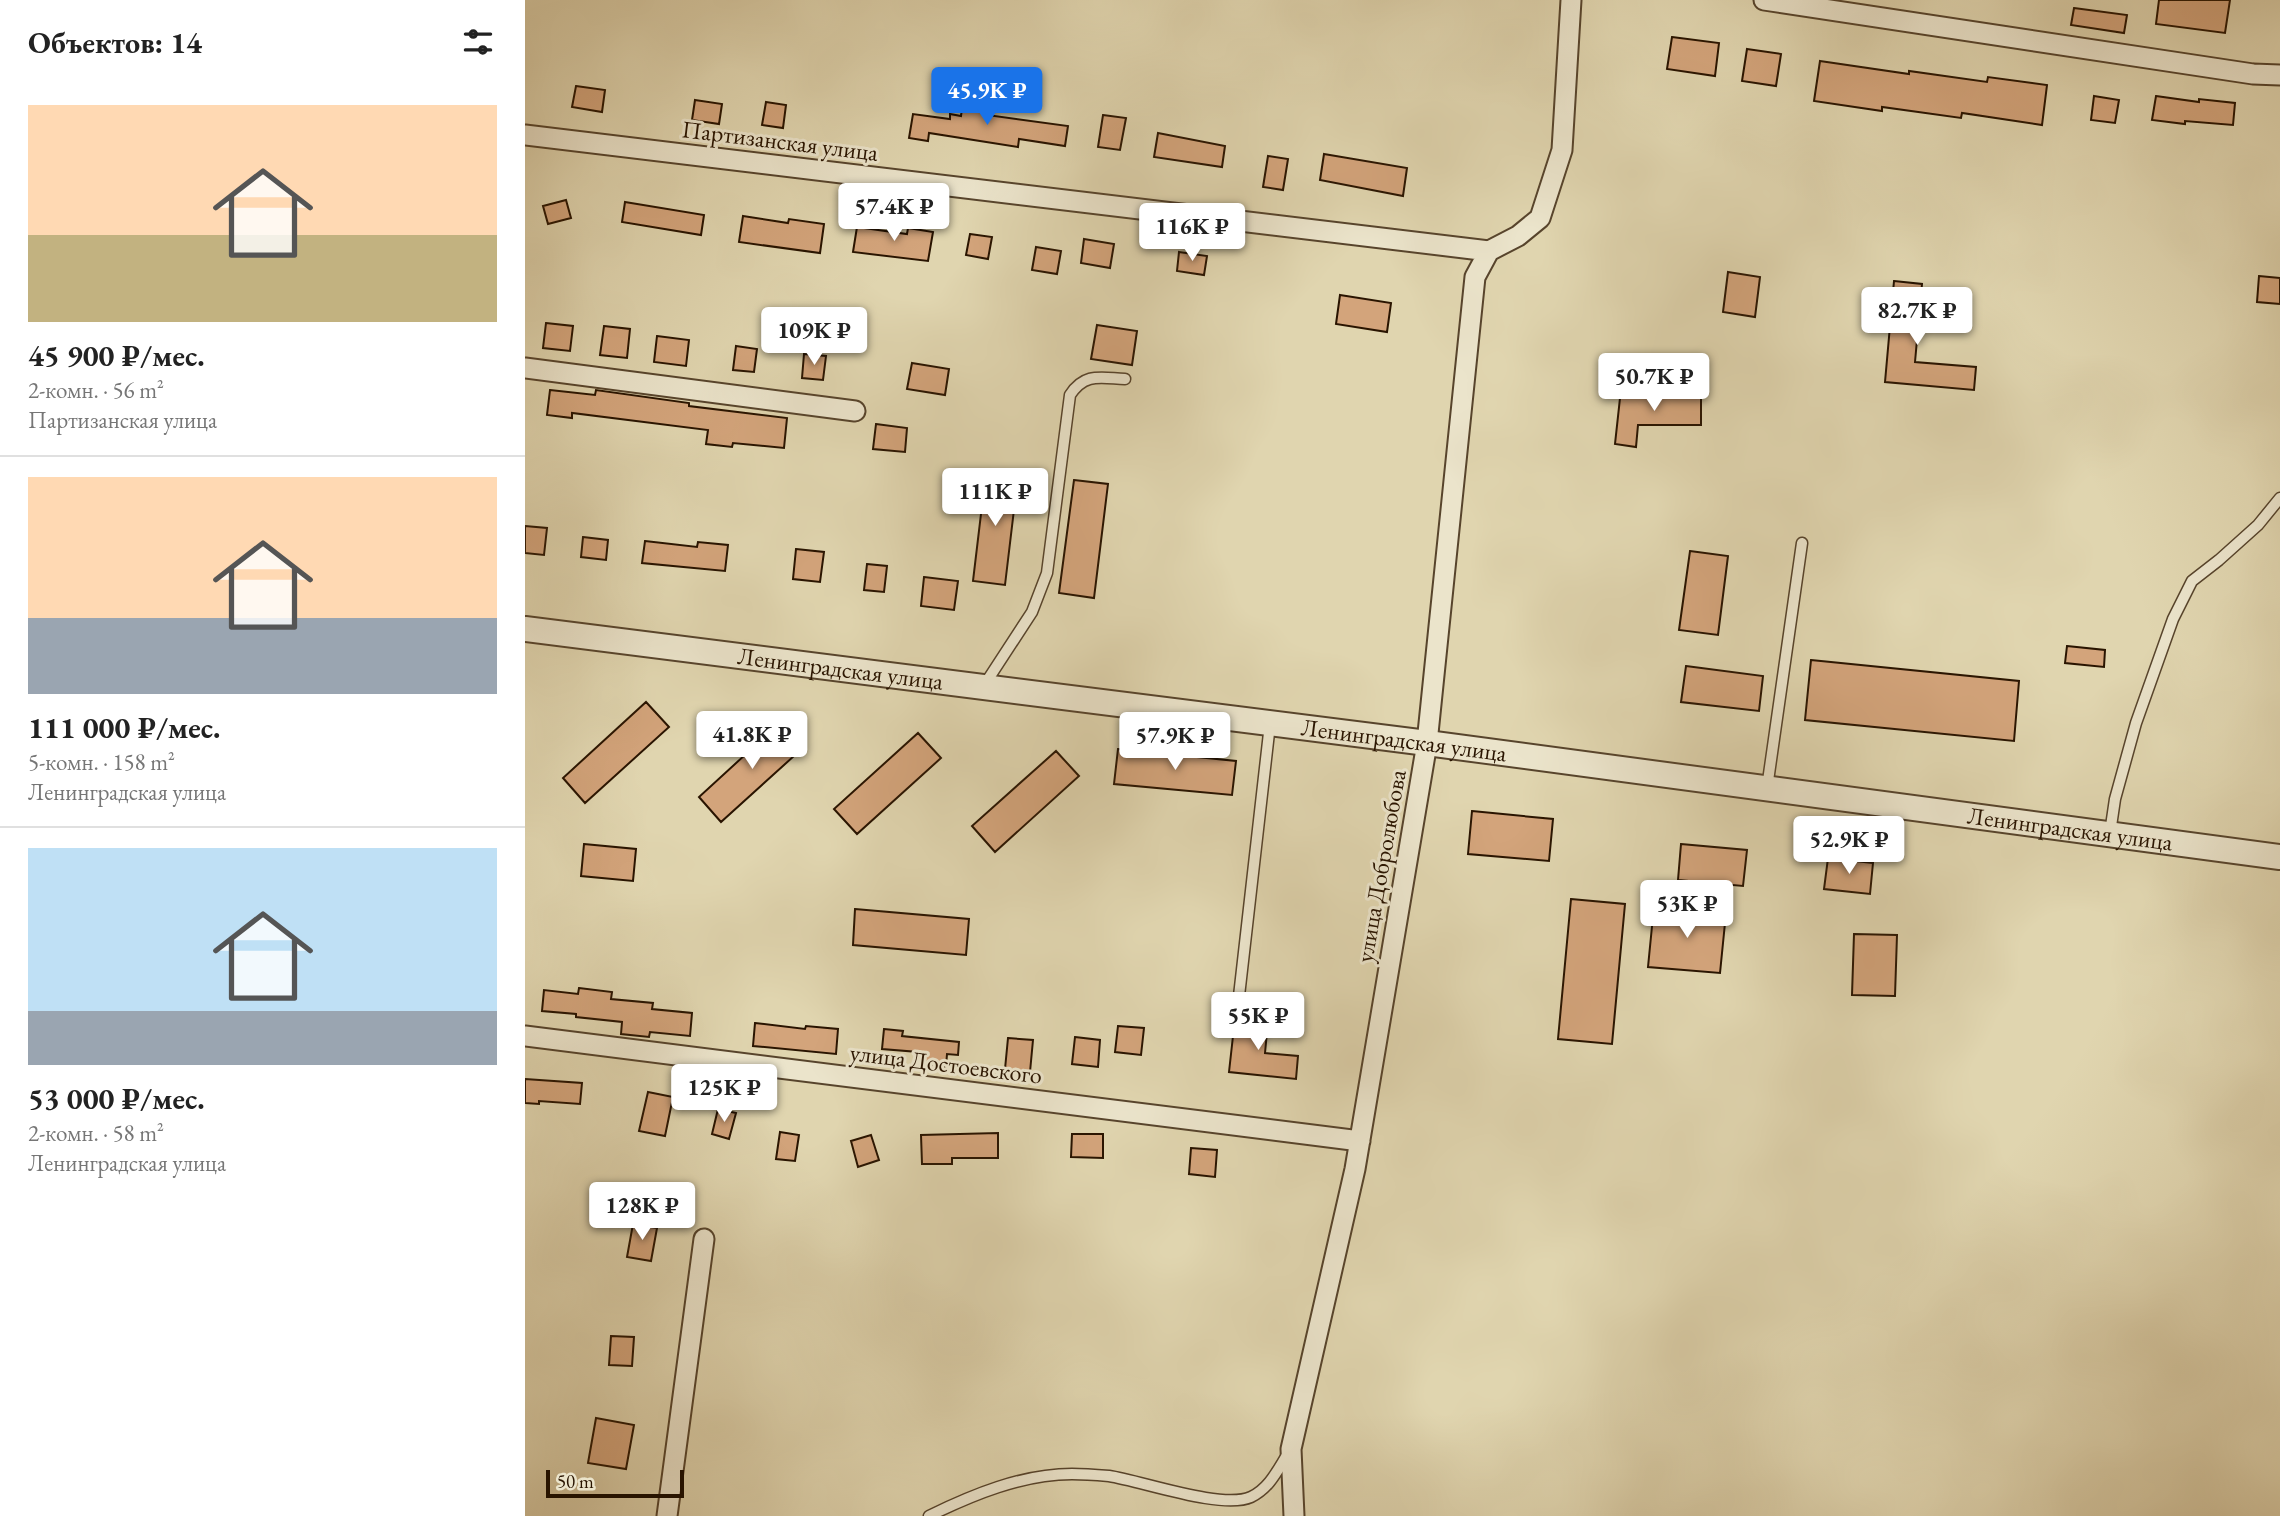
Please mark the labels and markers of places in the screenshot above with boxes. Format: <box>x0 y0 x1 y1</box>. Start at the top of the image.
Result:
pin: 45.9K ₽ <box>922 68 1052 127</box>
pin: 57.4K ₽ <box>829 184 959 243</box>
pin: 116K ₽ <box>1135 204 1249 263</box>
pin: 82.7K ₽ <box>1852 288 1982 347</box>
pin: 109K ₽ <box>757 308 871 367</box>
pin: 50.7K ₽ <box>1589 354 1719 413</box>
pin: 111K ₽ <box>938 468 1052 528</box>
pin: 41.8K ₽ <box>687 712 817 771</box>
pin: 57.9K ₽ <box>1110 712 1240 772</box>
pin: 52.9K ₽ <box>1784 816 1914 876</box>
pin: 53K ₽ <box>1638 880 1736 940</box>
pin: 55K ₽ <box>1209 992 1307 1052</box>
pin: 125K ₽ <box>667 1064 781 1124</box>
pin: 128K ₽ <box>585 1182 699 1242</box>

